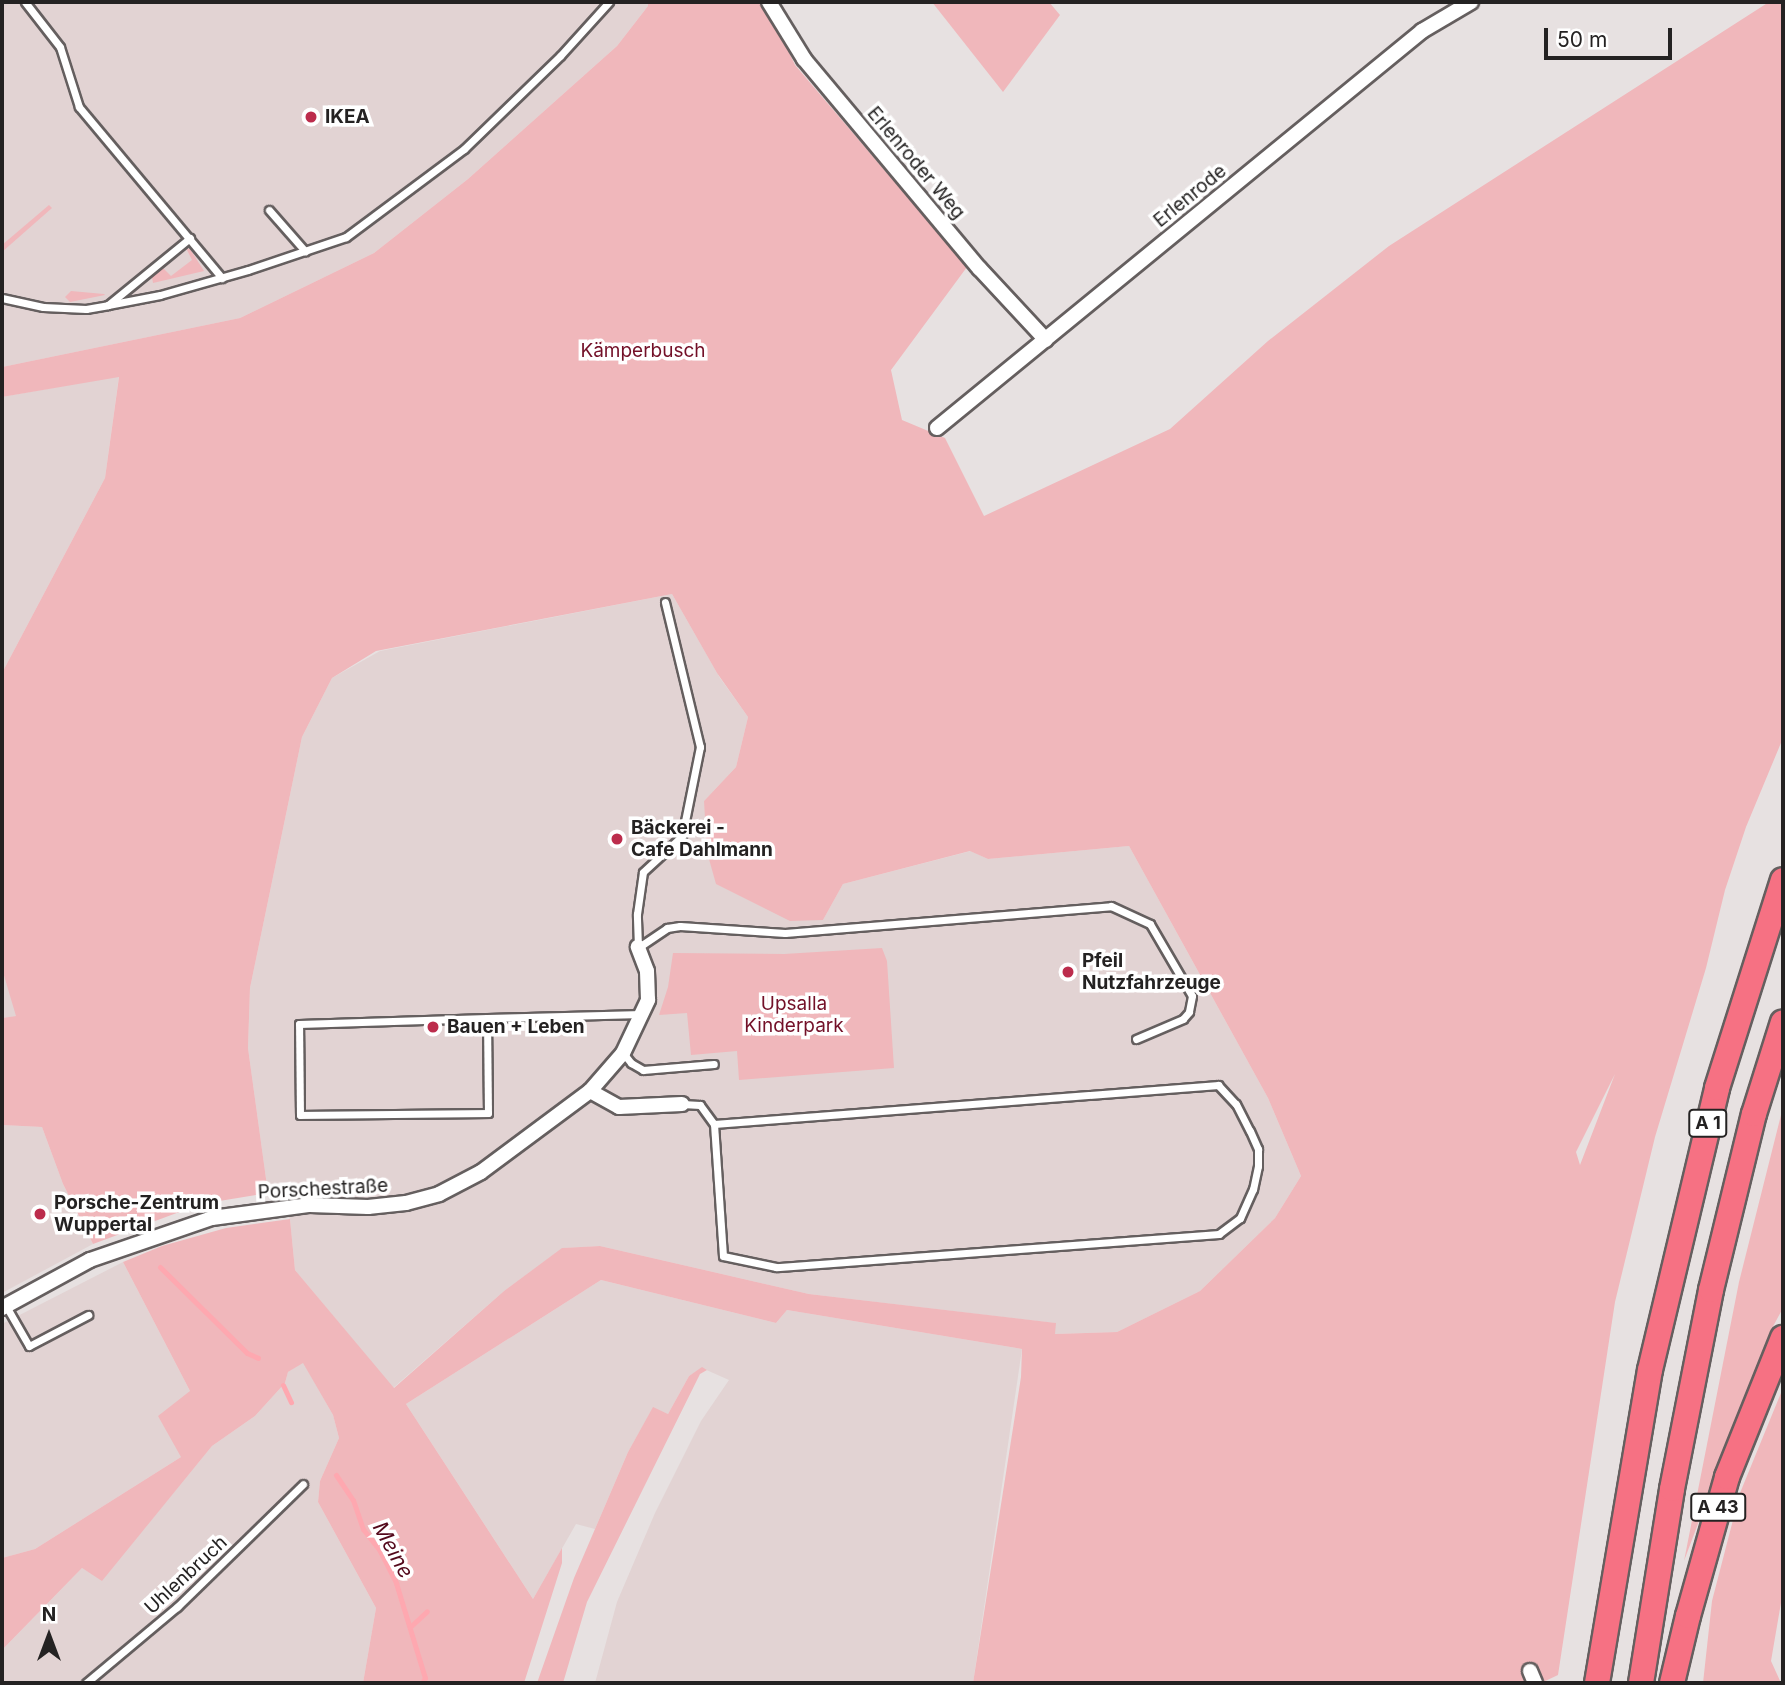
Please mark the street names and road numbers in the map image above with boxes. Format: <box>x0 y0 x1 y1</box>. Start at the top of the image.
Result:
street label: Erlenroder Weg <box>862 102 970 224</box>
street label: Erlenrode <box>1149 160 1231 232</box>
road number: A 1 <box>1687 1108 1729 1138</box>
street label: Porschestraße <box>257 1174 389 1204</box>
road number: A 43 <box>1690 1492 1746 1522</box>
street label: Uhlenbruch <box>140 1531 232 1619</box>

